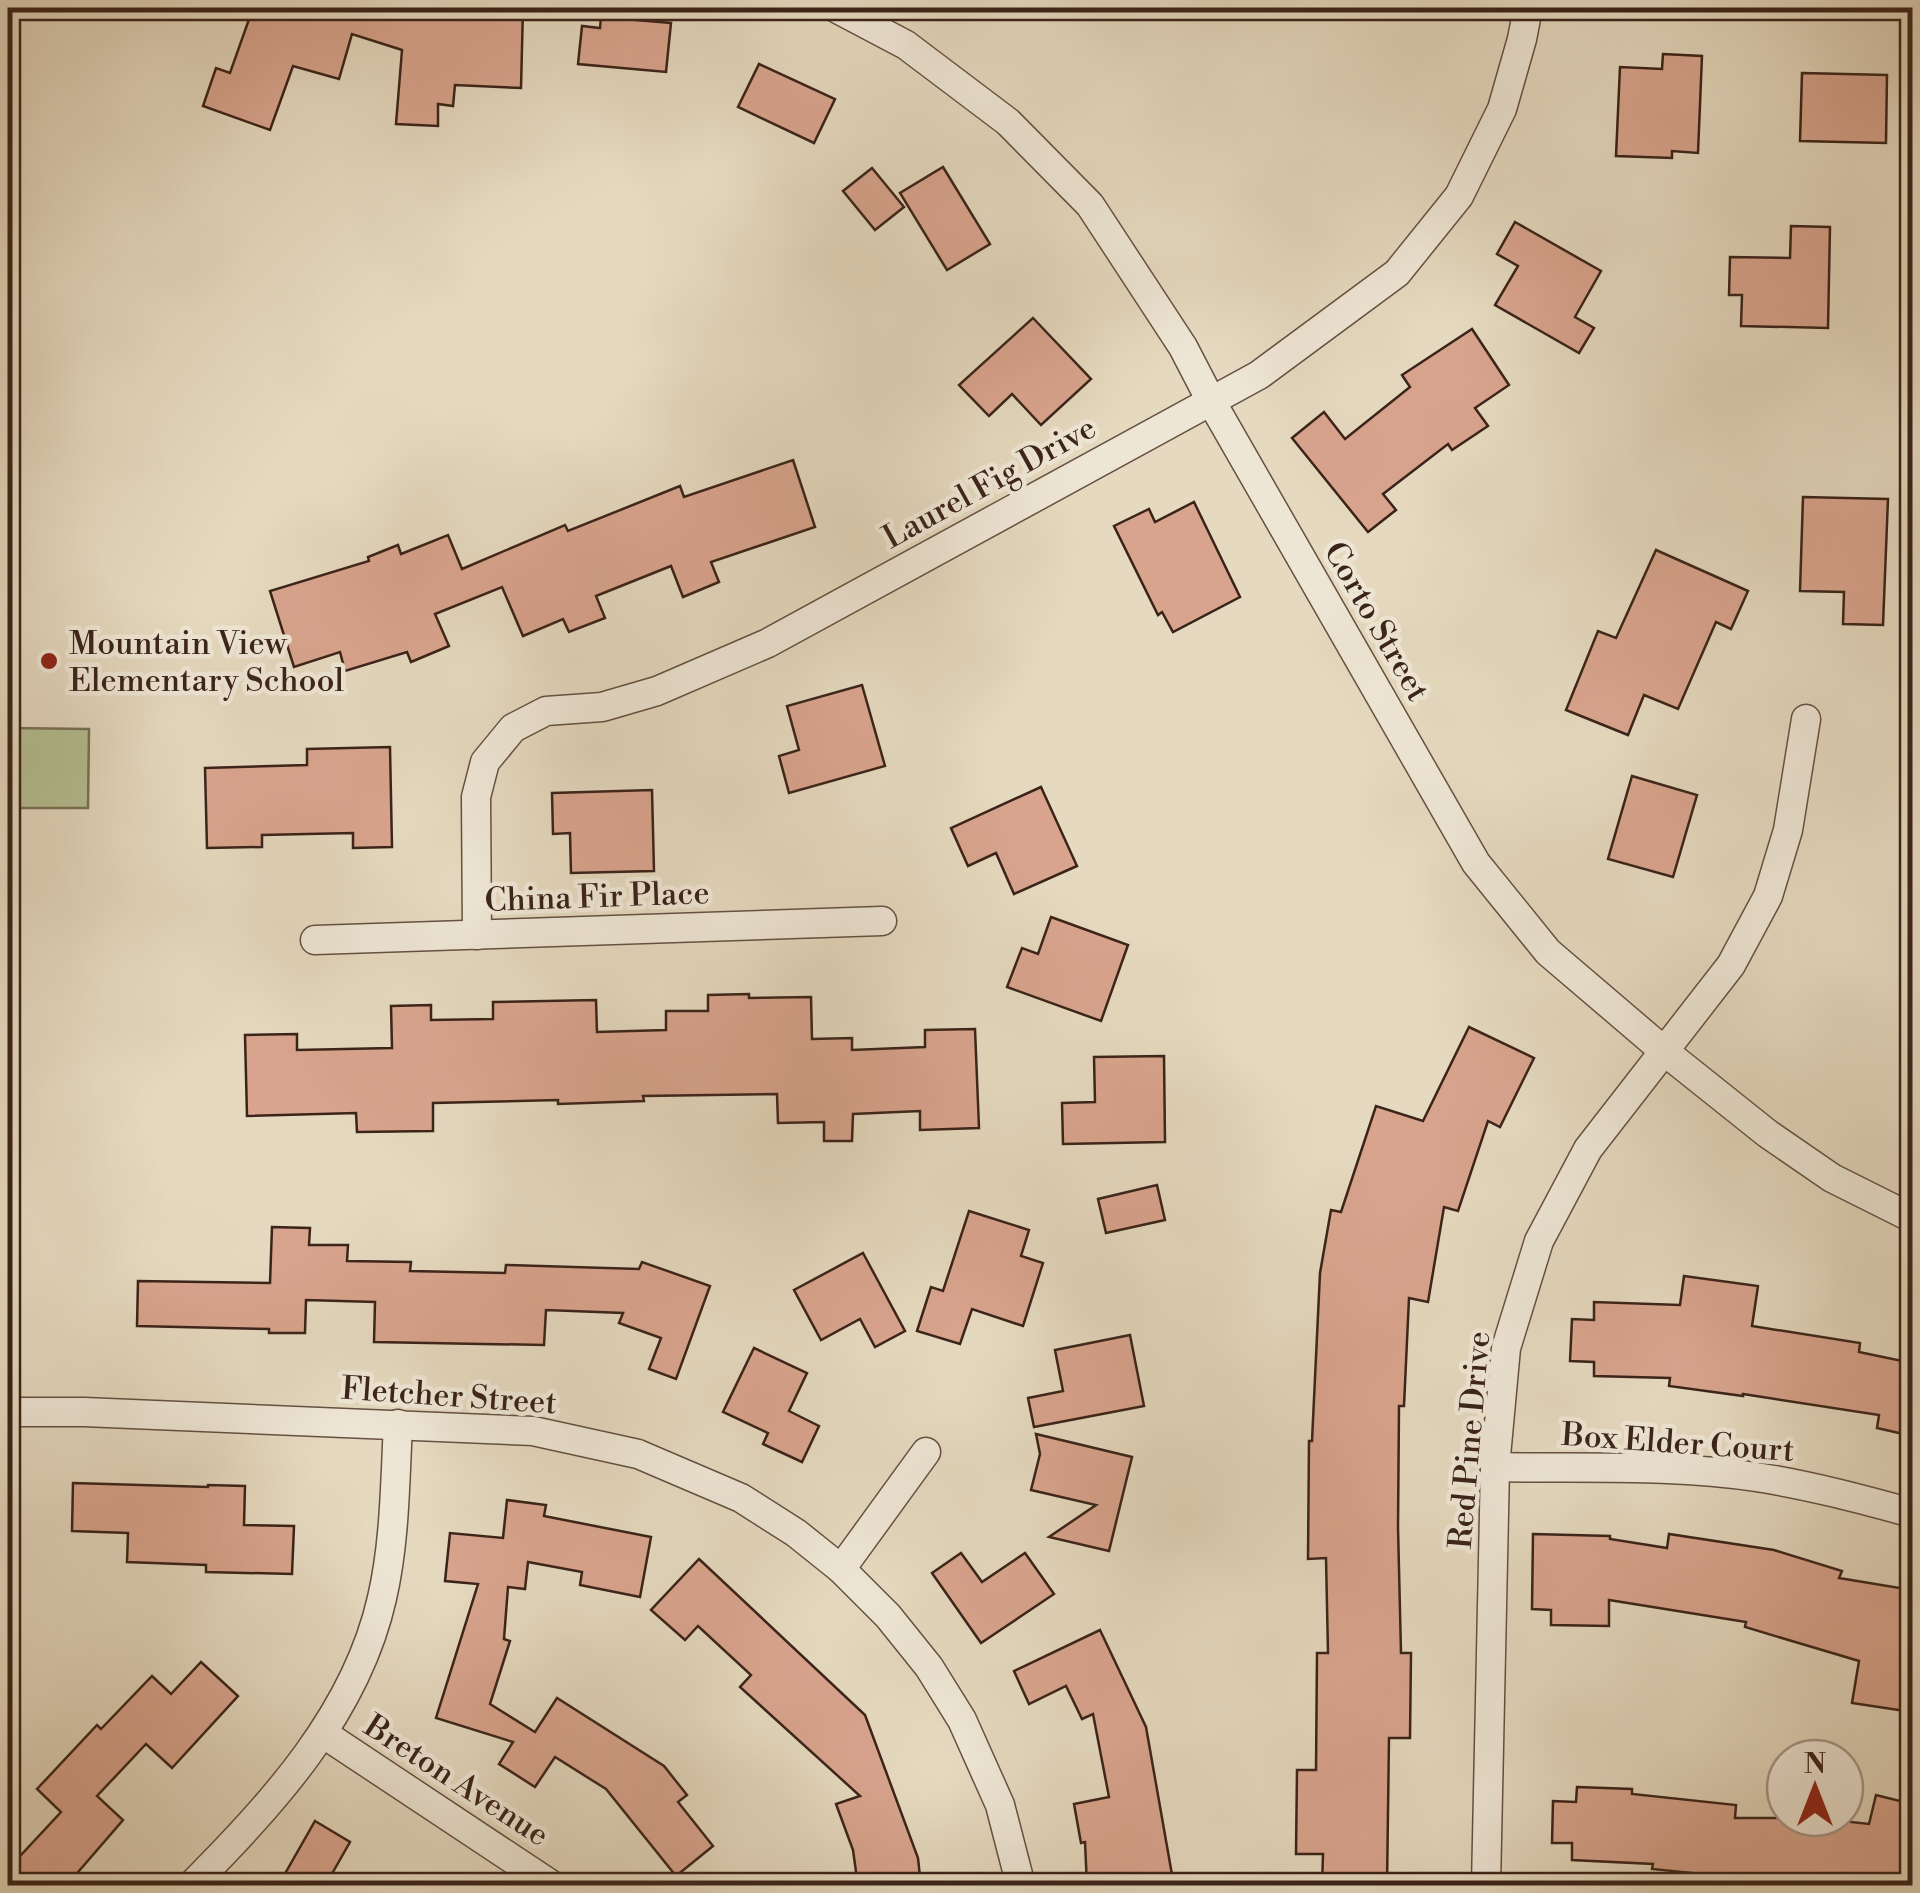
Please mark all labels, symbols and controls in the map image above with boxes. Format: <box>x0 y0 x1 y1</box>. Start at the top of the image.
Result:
street label: Laurel Fig Drive <box>876 408 1103 558</box>
street label: Corto Street <box>1315 535 1438 708</box>
place label: Mountain View Elementary School <box>69 624 344 701</box>
marker: Mountain View Elementary School <box>38 650 60 672</box>
street label: China Fir Place <box>484 873 710 921</box>
street label: Red Pine Drive <box>1441 1329 1499 1551</box>
street label: Fletcher Street <box>340 1369 558 1423</box>
street label: Box Elder Court <box>1559 1415 1796 1471</box>
street label: Breton Avenue <box>356 1706 556 1855</box>
north arrow <box>1765 1738 1865 1838</box>
text: N <box>1804 1747 1826 1782</box>

